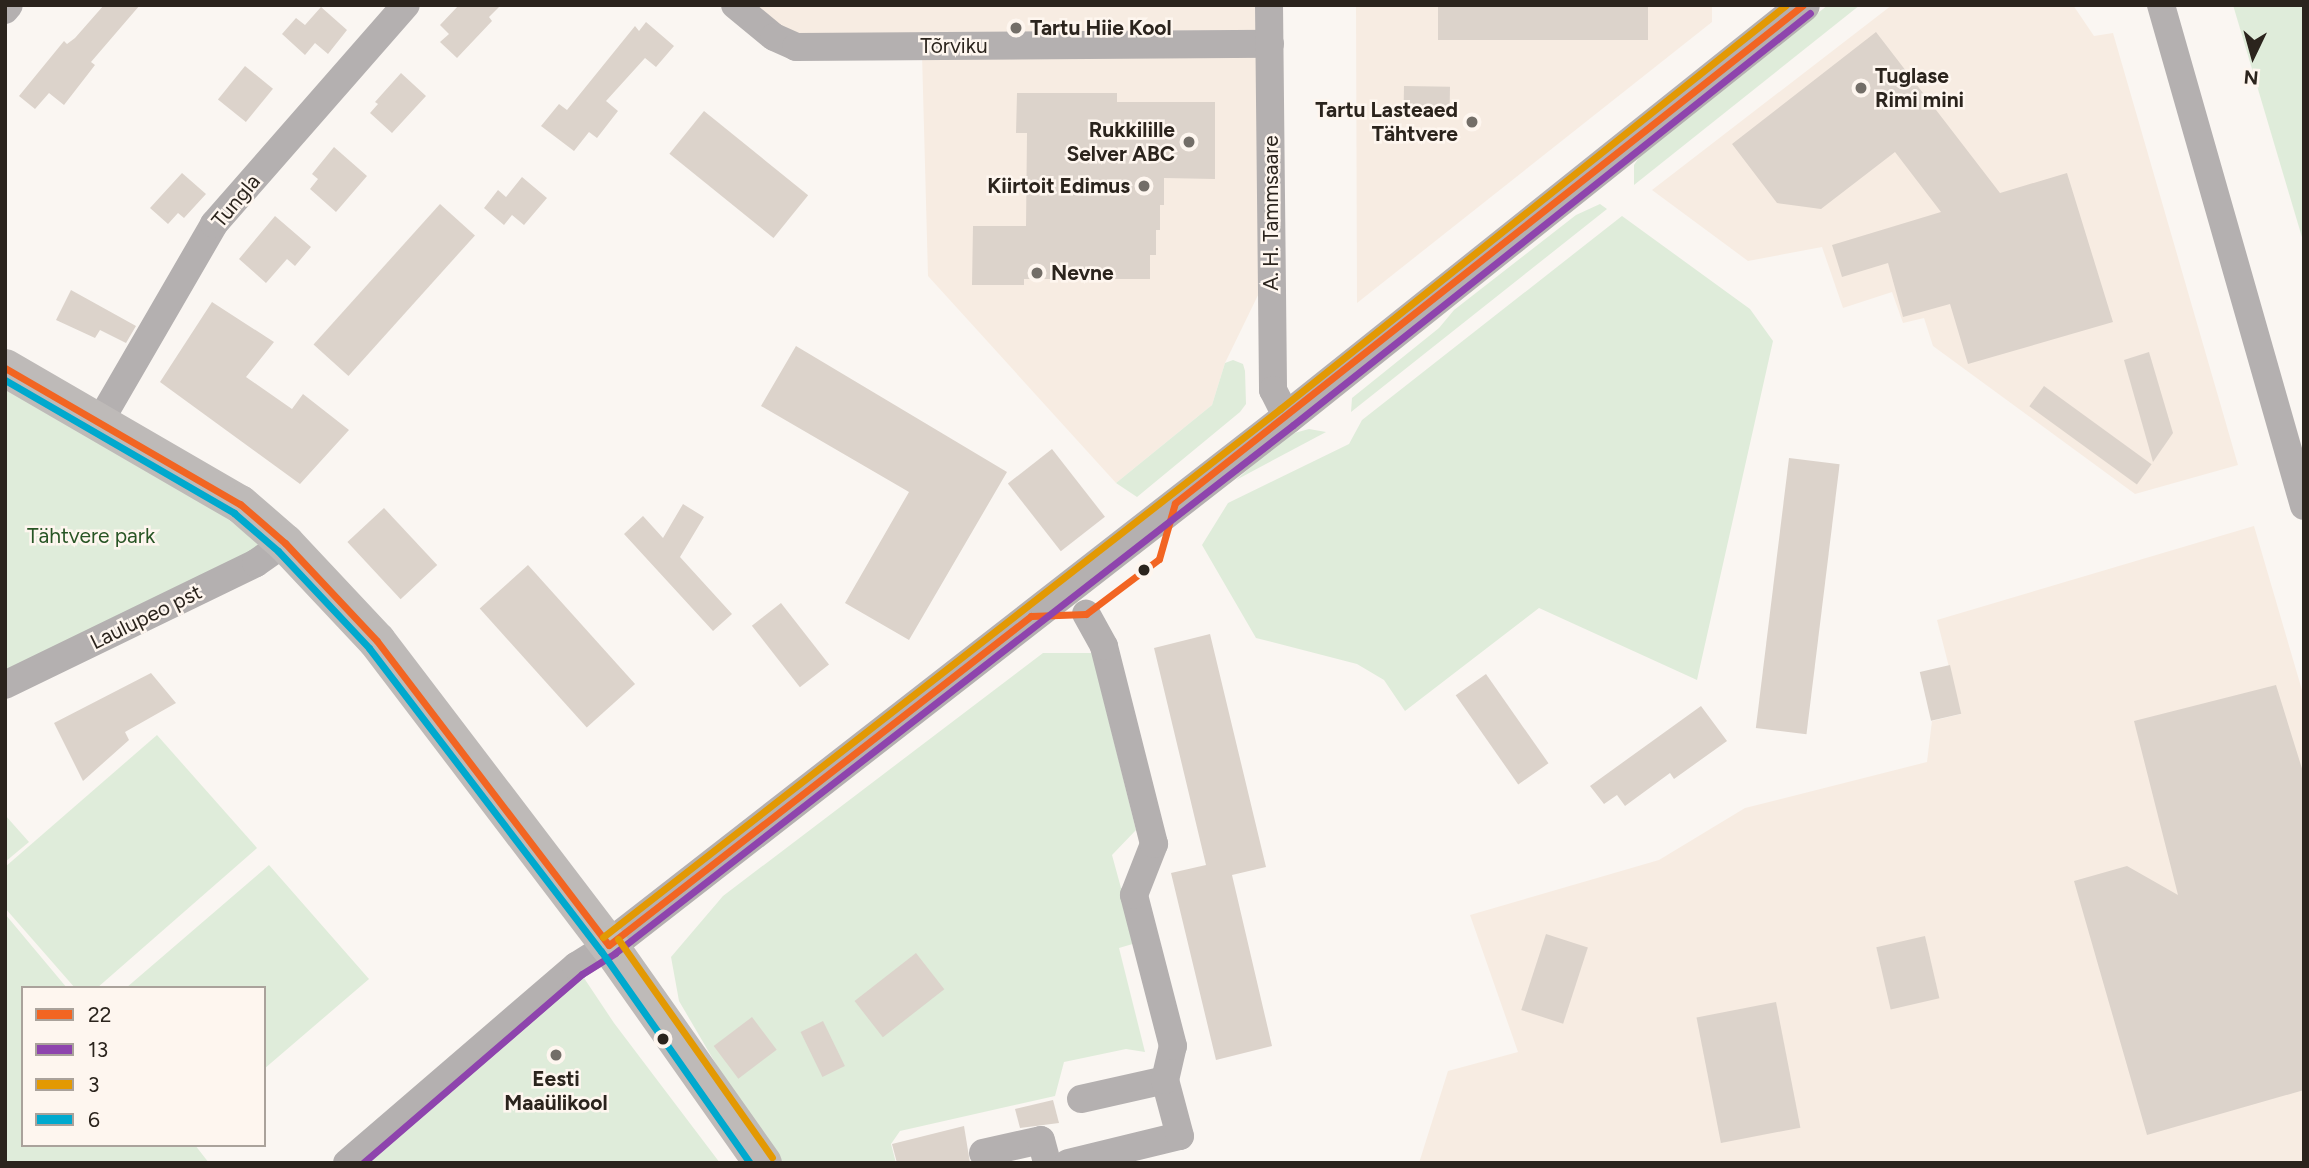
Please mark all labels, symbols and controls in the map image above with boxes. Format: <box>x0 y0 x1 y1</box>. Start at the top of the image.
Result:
place label: Tartu Hiie Kool <box>1030 15 1172 41</box>
marker: Tartu Hiie Kool <box>1008 20 1024 36</box>
north arrow <box>2218 21 2288 91</box>
street label: Tõrviku <box>920 33 988 59</box>
place label: Tuglase Rimi mini <box>1875 63 1964 113</box>
text: N <box>2243 65 2259 90</box>
marker: Tuglase Rimi mini <box>1853 80 1869 96</box>
place label: Tartu Lasteaed Tähtvere <box>1315 97 1458 147</box>
marker: Tartu Lasteaed Tähtvere <box>1464 114 1480 130</box>
place label: Rukkilille Selver ABC <box>1066 117 1175 167</box>
marker: Rukkilille Selver ABC <box>1181 134 1197 150</box>
street label: A. H. Tammsaare <box>1258 135 1284 291</box>
street label: Tungla <box>207 169 265 233</box>
place label: Kiirtoit Edimus <box>987 173 1130 199</box>
marker: Kiirtoit Edimus <box>1136 178 1152 194</box>
place label: Nevne <box>1051 260 1114 286</box>
marker: Nevne <box>1029 265 1045 281</box>
park label: Tähtvere park <box>27 523 155 549</box>
unlabelled marker <box>1137 563 1151 577</box>
street label: Laulupeo pst <box>86 579 206 655</box>
legend <box>21 986 266 1147</box>
text: 22 <box>88 1002 111 1027</box>
unlabelled marker <box>656 1032 670 1046</box>
text: 13 <box>88 1037 108 1062</box>
marker: Eesti Maaülikool <box>548 1047 564 1063</box>
place label: Eesti Maaülikool <box>504 1066 608 1116</box>
text: 3 <box>88 1072 99 1097</box>
text: 6 <box>88 1107 100 1132</box>

